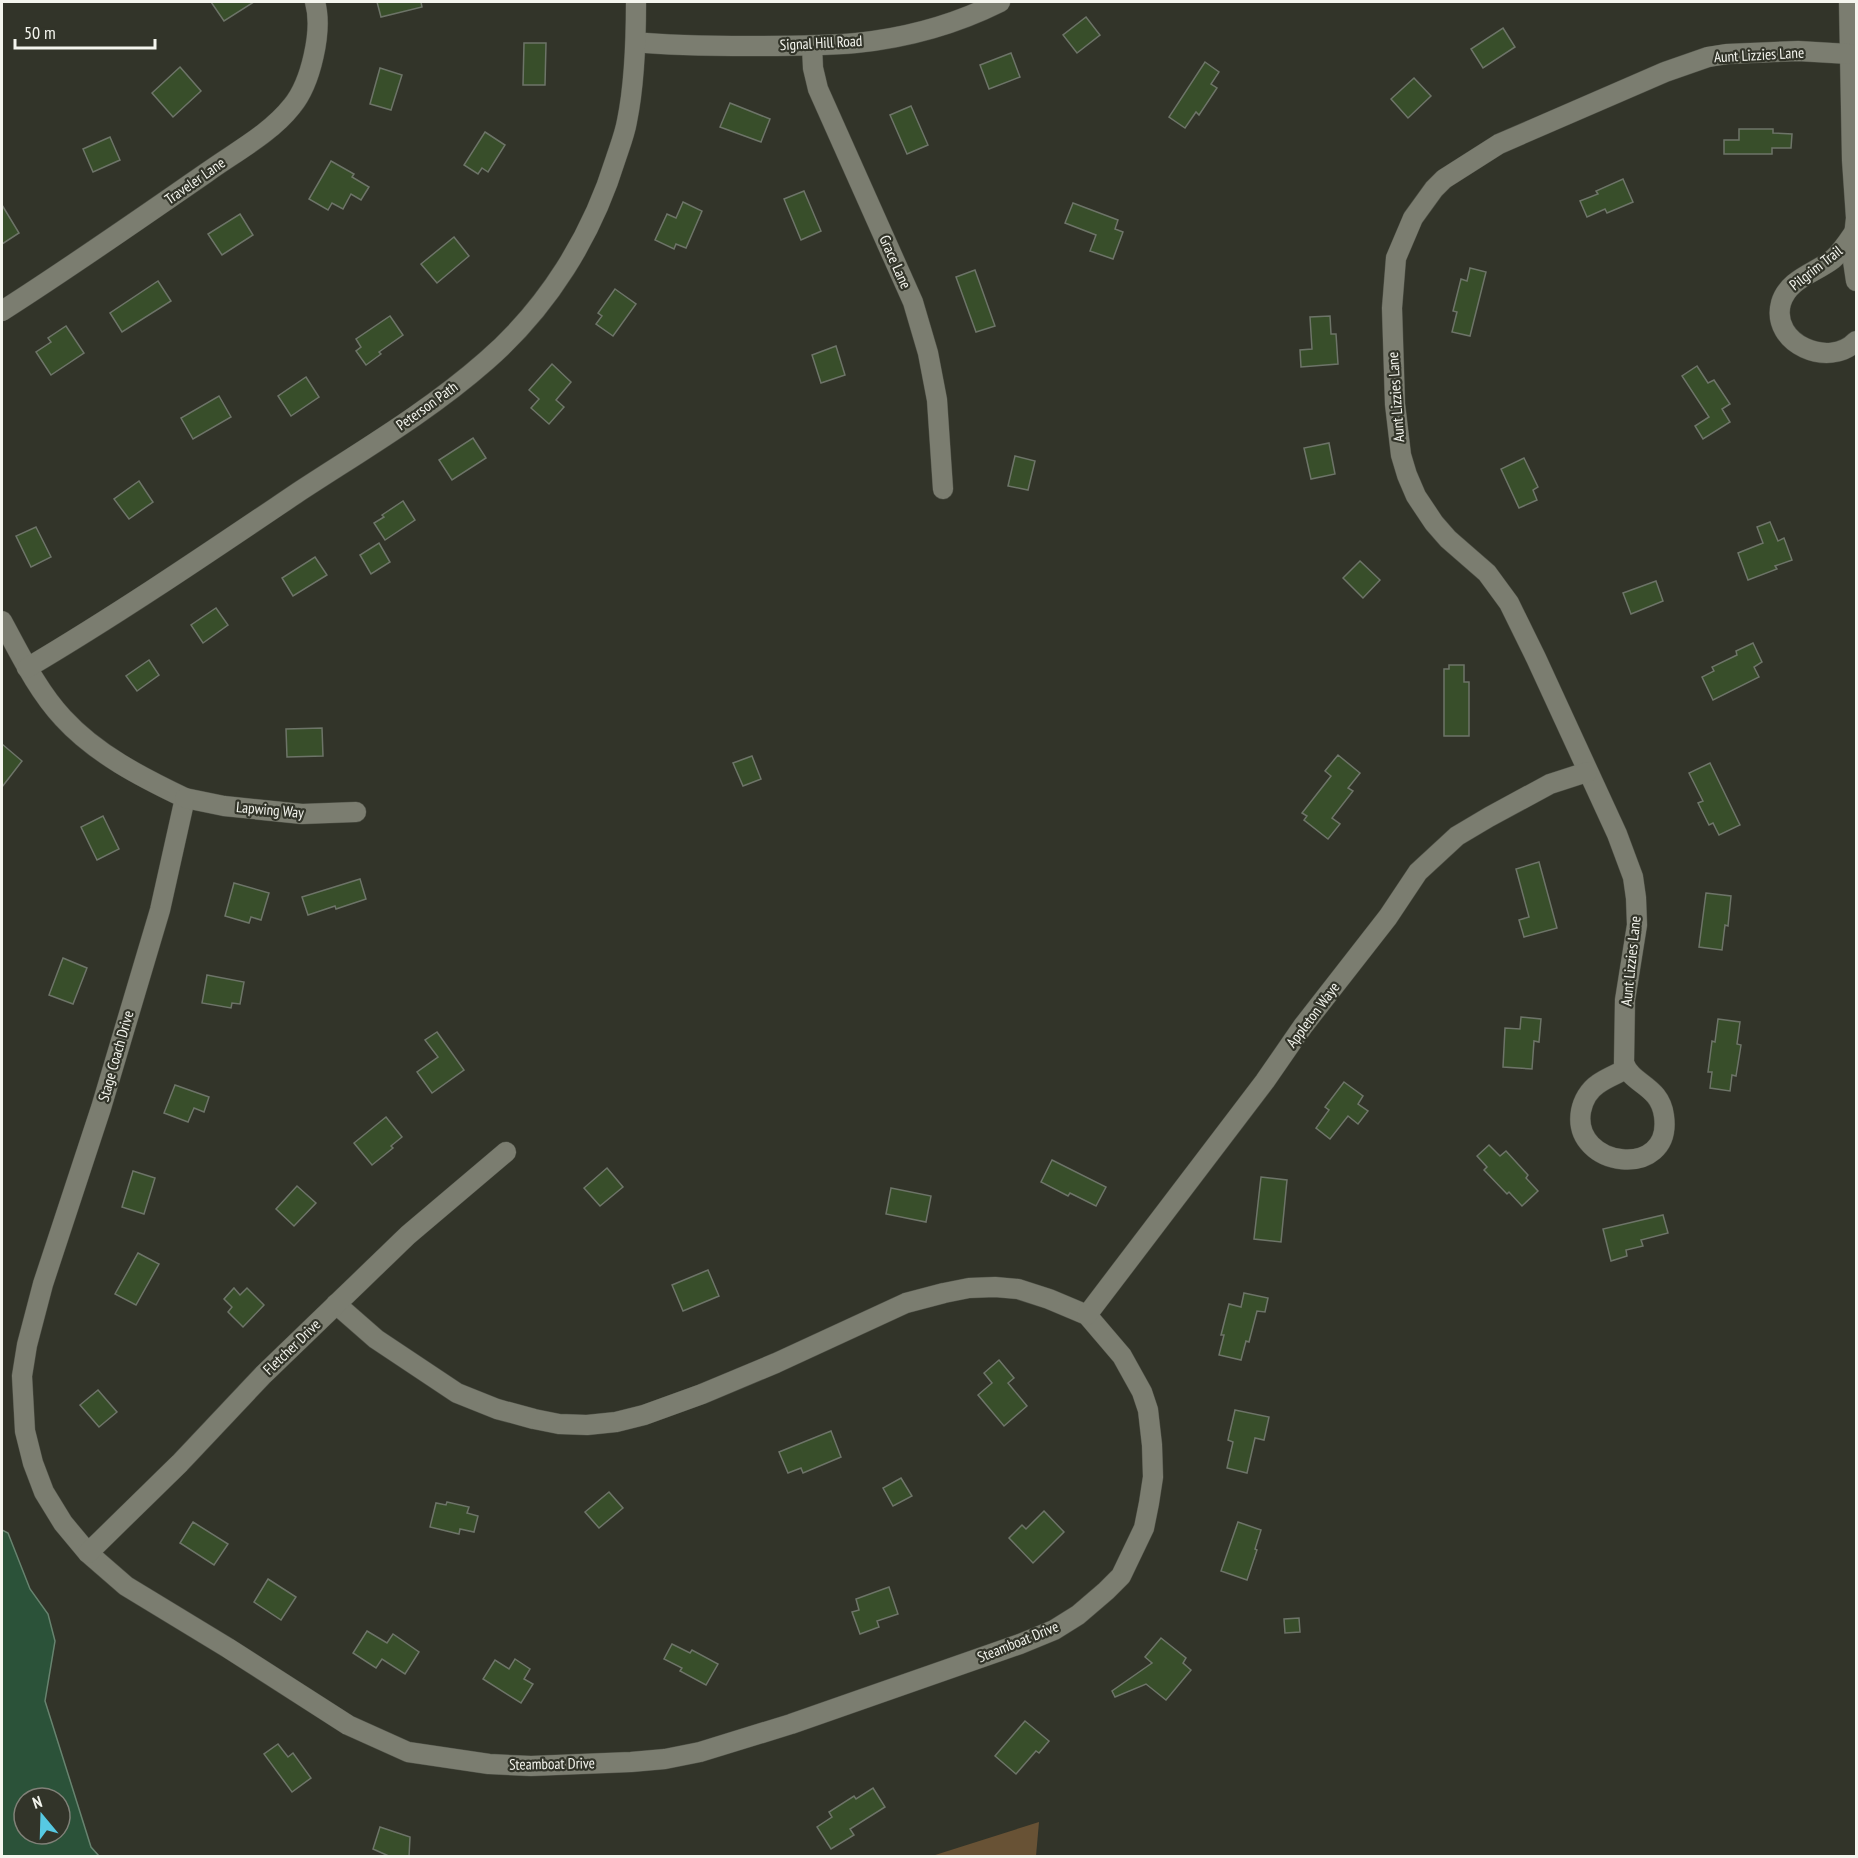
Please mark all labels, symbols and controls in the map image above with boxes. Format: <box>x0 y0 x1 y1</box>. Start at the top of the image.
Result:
scale bar <box>15 12 154 50</box>
text: 50 m <box>24 21 56 44</box>
street label: Signal Hill Road <box>779 31 863 54</box>
street label: Aunt Lizzies Lane <box>1713 43 1805 66</box>
street label: Traveler Lane <box>161 153 229 208</box>
street label: Grace Lane <box>875 232 916 292</box>
street label: Pilgrim Trail <box>1785 241 1846 294</box>
street label: Aunt Lizzies Lane <box>1383 351 1408 443</box>
street label: Peterson Path <box>392 377 461 434</box>
street label: Lapwing Way <box>235 797 305 822</box>
street label: Aunt Lizzies Lane <box>1616 915 1645 1007</box>
street label: Appleton Waye <box>1282 978 1343 1051</box>
street label: Stage Coach Drive <box>93 1008 138 1104</box>
street label: Fletcher Drive <box>259 1315 324 1379</box>
street label: Steamboat Drive <box>974 1617 1061 1666</box>
street label: Steamboat Drive <box>509 1753 595 1774</box>
north arrow <box>12 1786 72 1846</box>
text: N <box>30 1791 44 1813</box>

